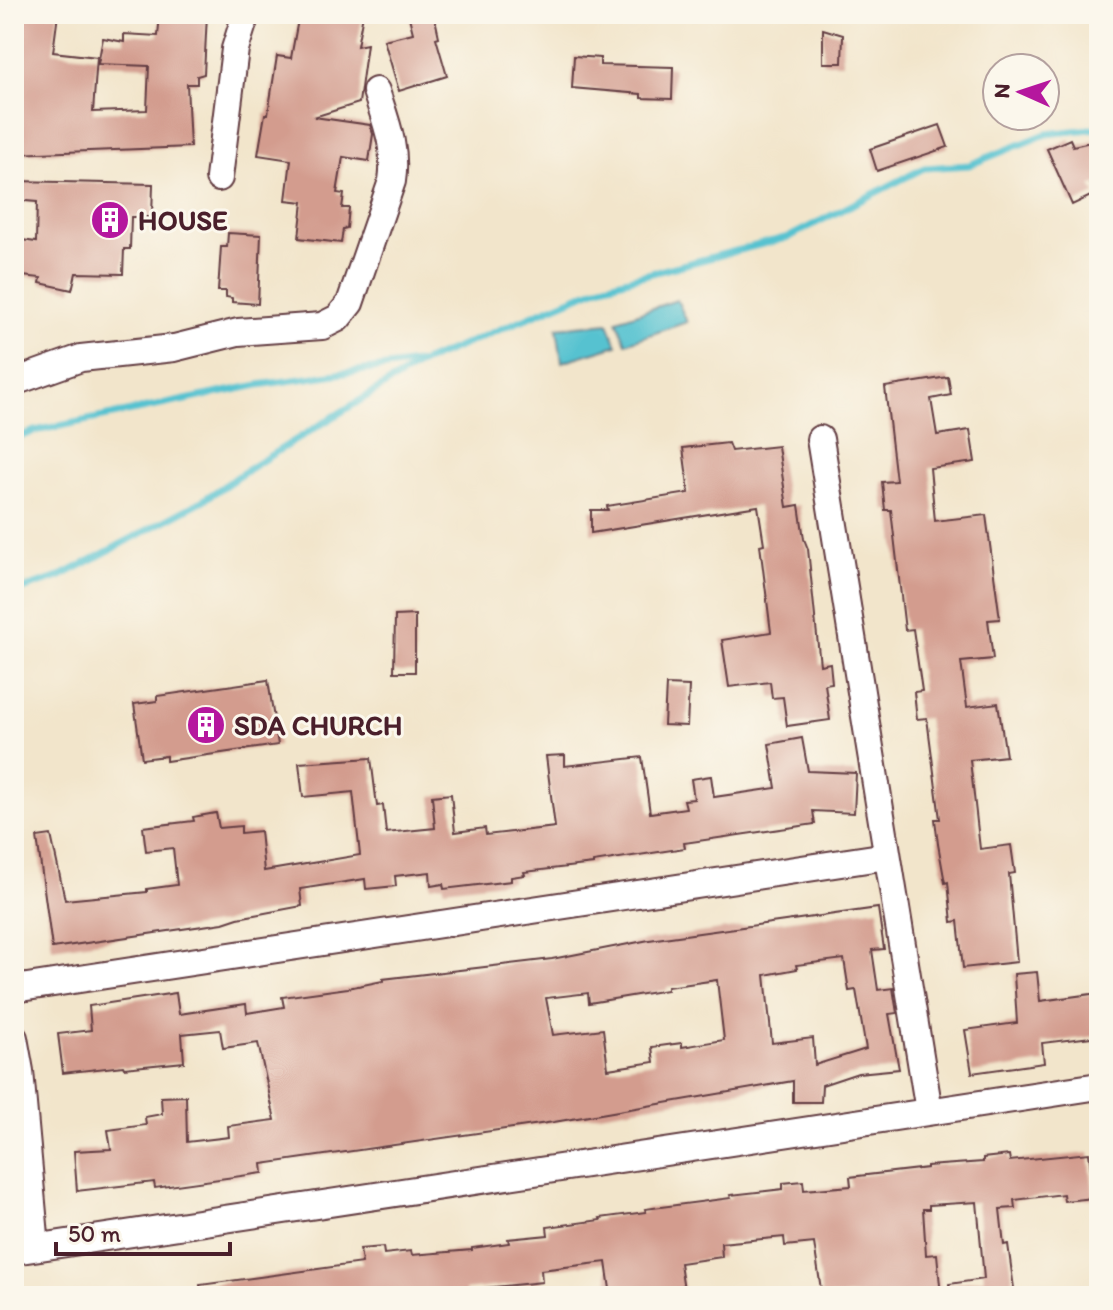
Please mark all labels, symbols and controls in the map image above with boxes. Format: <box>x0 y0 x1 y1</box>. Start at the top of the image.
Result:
north arrow <box>981 52 1061 132</box>
text: N <box>988 83 1015 99</box>
building icon: HOUSE <box>89 199 131 241</box>
place label: HOUSE <box>138 203 228 237</box>
building icon: SDA CHURCH <box>185 704 227 746</box>
place label: SDA CHURCH <box>234 708 402 742</box>
scale bar <box>56 1206 230 1256</box>
text: 50 m <box>68 1219 121 1248</box>

